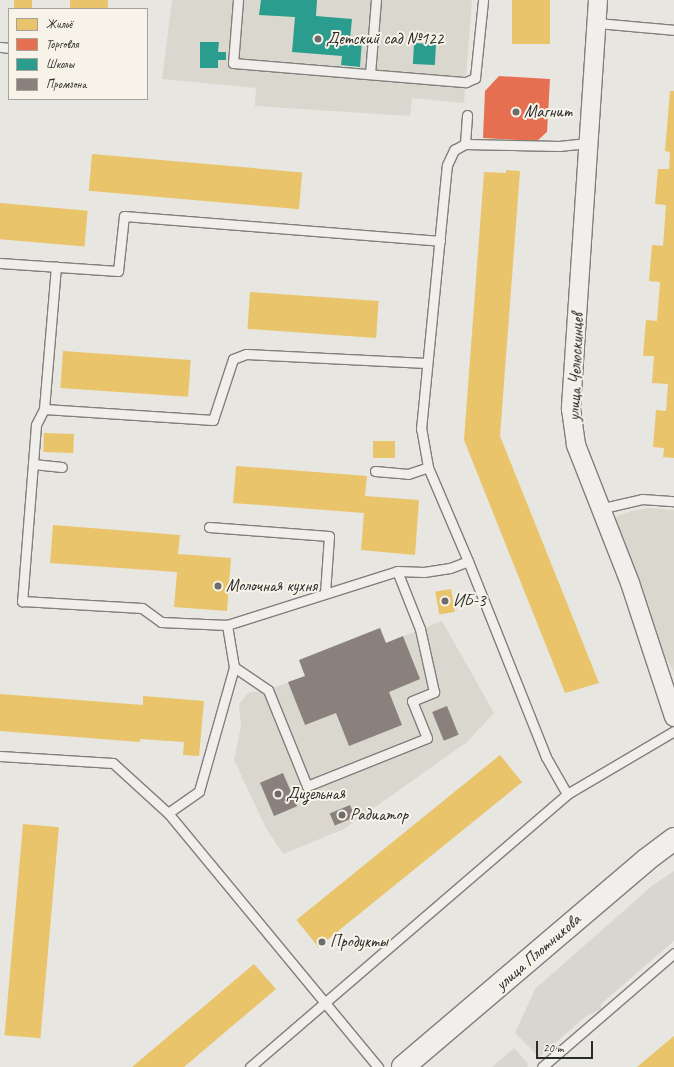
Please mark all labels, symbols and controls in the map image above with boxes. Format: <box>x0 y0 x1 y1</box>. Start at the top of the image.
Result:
legend <box>8 8 148 100</box>
text: Жильё <box>46 16 72 32</box>
place label: Детский сад №122 <box>326 29 443 49</box>
marker: Детский сад №122 <box>313 34 323 44</box>
text: Торговля <box>46 36 79 52</box>
text: Школы <box>46 56 74 72</box>
text: Промзона <box>46 76 86 92</box>
place label: Магнит <box>524 102 572 122</box>
marker: Магнит <box>511 107 521 117</box>
street label: улица Челюскинцев <box>564 313 588 421</box>
place label: Молочная кухня <box>226 576 316 596</box>
marker: Молочная кухня <box>213 581 223 591</box>
place label: ИБ-3 <box>453 591 486 611</box>
marker: ИБ-3 <box>440 596 450 606</box>
place label: Дизельная <box>286 784 345 804</box>
marker: Дизельная <box>273 789 283 799</box>
place label: Радиатор <box>350 805 408 825</box>
marker: Радиатор <box>337 810 347 820</box>
street label: улица Плотникова <box>490 909 586 995</box>
place label: Продукты <box>330 932 388 952</box>
marker: Продукты <box>317 937 327 947</box>
scale bar <box>538 1033 595 1059</box>
text: 20 m <box>543 1040 563 1056</box>

